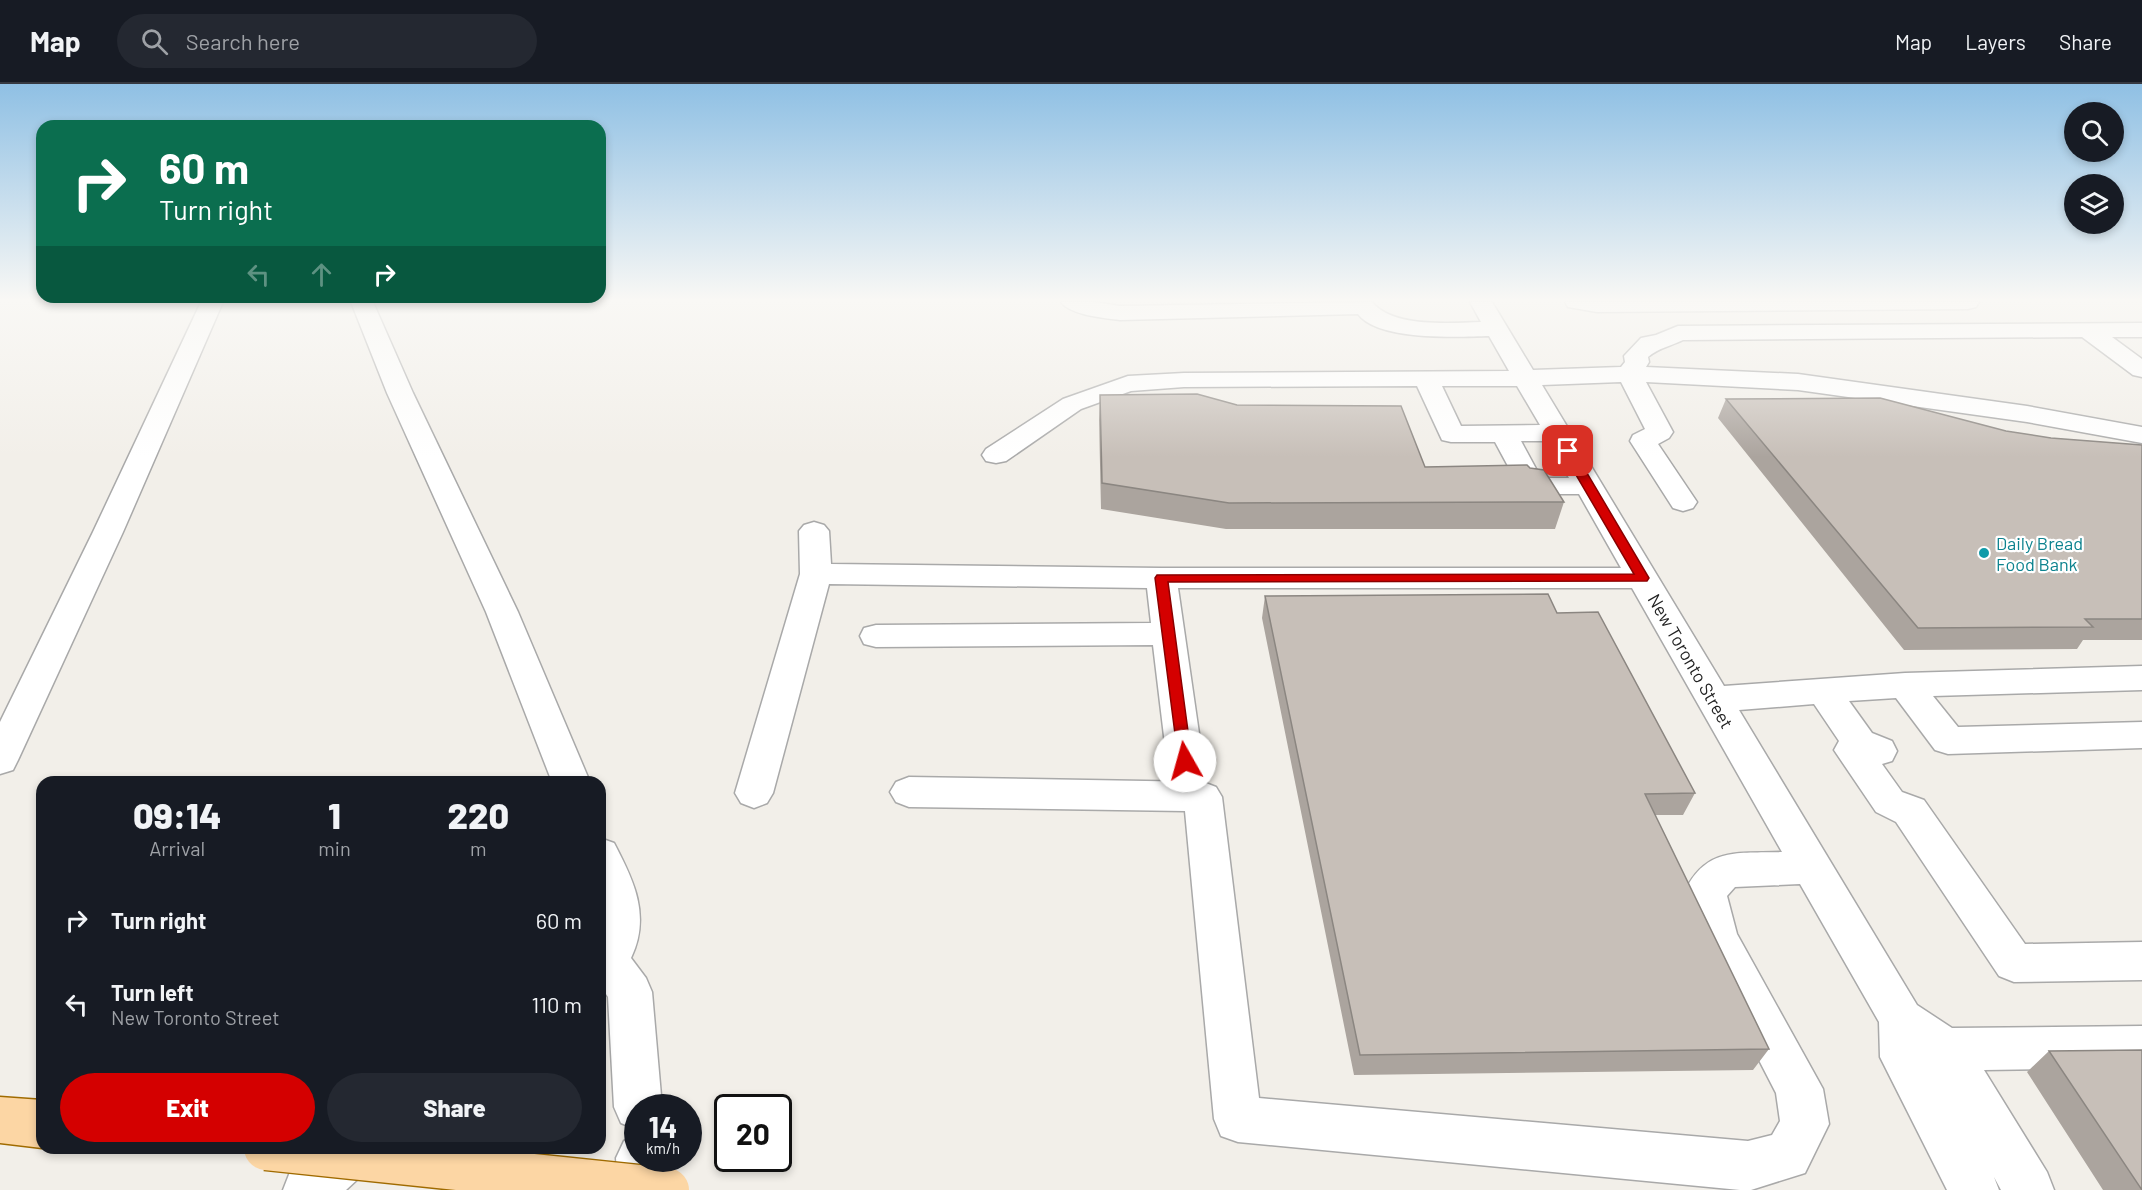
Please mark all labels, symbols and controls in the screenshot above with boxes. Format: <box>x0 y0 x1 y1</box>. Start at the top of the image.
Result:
search box <box>117 14 537 68</box>
text: Map <box>30 24 81 58</box>
icon: search <box>138 25 171 58</box>
text: Search here <box>186 28 300 54</box>
text: Map <box>1895 29 1932 54</box>
text: Layers <box>1965 29 2026 54</box>
text: Share <box>2059 29 2112 54</box>
map controls <box>2064 102 2124 234</box>
button: search <box>2064 102 2124 162</box>
text: 60 m <box>159 142 249 192</box>
icon: right <box>60 144 138 222</box>
button: layers <box>2064 174 2124 234</box>
text: Turn right <box>159 193 273 225</box>
icon: left <box>242 258 275 291</box>
icon: ahead <box>305 258 338 291</box>
icon: right <box>368 258 401 291</box>
pin <box>1542 425 1593 476</box>
icon: arrive <box>1551 434 1584 467</box>
place label: Daily Bread Food Bank <box>1996 532 2083 575</box>
marker: Daily Bread Food Bank <box>1977 546 1991 560</box>
street label: New Toronto Street <box>1644 590 1738 732</box>
position arrow <box>1153 729 1217 793</box>
text: 09:14 <box>133 793 221 836</box>
text: 1 <box>328 793 341 836</box>
text: 220 <box>448 793 509 836</box>
text: Arrival <box>149 836 205 860</box>
text: min <box>318 836 351 860</box>
text: m <box>470 836 487 860</box>
icon: right <box>60 904 93 937</box>
text: Turn right <box>111 907 206 933</box>
text: 60 m <box>536 907 582 933</box>
text: Turn left <box>111 979 194 1005</box>
icon: left <box>60 988 93 1021</box>
text: 110 m <box>532 991 582 1017</box>
text: New Toronto Street <box>111 1005 280 1029</box>
button: Exit <box>60 1073 315 1142</box>
button: Share <box>327 1073 582 1142</box>
speed limit sign: 20 <box>714 1094 792 1172</box>
text: 14 <box>649 1108 677 1144</box>
text: km/h <box>646 1139 680 1157</box>

